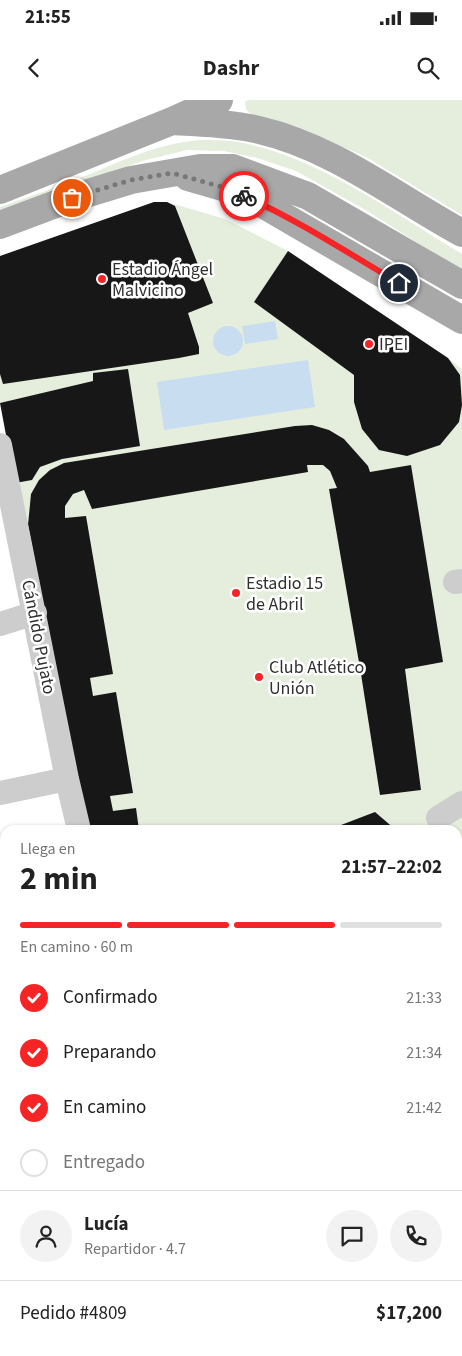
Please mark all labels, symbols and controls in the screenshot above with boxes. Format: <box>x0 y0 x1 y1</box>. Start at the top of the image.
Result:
text: 21:55 <box>25 4 71 31</box>
text: Dashr <box>203 52 259 84</box>
icon: back <box>20 54 48 82</box>
icon: search <box>414 54 442 82</box>
courier <box>219 171 269 221</box>
pin <box>51 177 93 219</box>
icon: bike <box>230 182 258 210</box>
icon: bag <box>58 184 86 212</box>
place label: Estadio Ángel Malvicino <box>112 257 213 303</box>
pin <box>378 262 420 304</box>
icon: home <box>385 269 413 297</box>
marker: Estadio Ángel Malvicino <box>96 273 108 285</box>
place label: IPEI <box>379 332 408 357</box>
marker: IPEI <box>363 338 375 350</box>
place label: Estadio 15 de Abril <box>246 571 323 617</box>
street label: Cándido Pujato <box>15 578 62 696</box>
marker: Estadio 15 de Abril <box>230 587 242 599</box>
place label: Club Atlético Unión <box>269 655 364 701</box>
marker: Club Atlético Unión <box>253 671 265 683</box>
text: Llega en <box>20 838 75 860</box>
text: 21:57–22:02 <box>341 854 442 881</box>
text: 2 min <box>20 856 98 902</box>
text: En camino · 60 m <box>20 936 133 958</box>
icon: check <box>20 984 48 1012</box>
text: Confirmado <box>63 984 158 1011</box>
text: 21:33 <box>406 987 442 1009</box>
icon: check <box>20 1039 48 1067</box>
text: Preparando <box>63 1039 156 1066</box>
text: 21:34 <box>406 1042 442 1064</box>
icon: check <box>20 1094 48 1122</box>
text: En camino <box>63 1094 146 1121</box>
text: 21:42 <box>406 1097 442 1119</box>
text: Entregado <box>63 1149 145 1176</box>
button: person <box>20 1210 72 1262</box>
button: chat <box>326 1210 378 1262</box>
button: phone <box>390 1210 442 1262</box>
text: Lucía <box>84 1211 129 1238</box>
text: Repartidor · 4.7 <box>84 1238 186 1260</box>
text: Pedido #4809 <box>20 1300 127 1327</box>
text: $17,200 <box>376 1300 442 1327</box>

